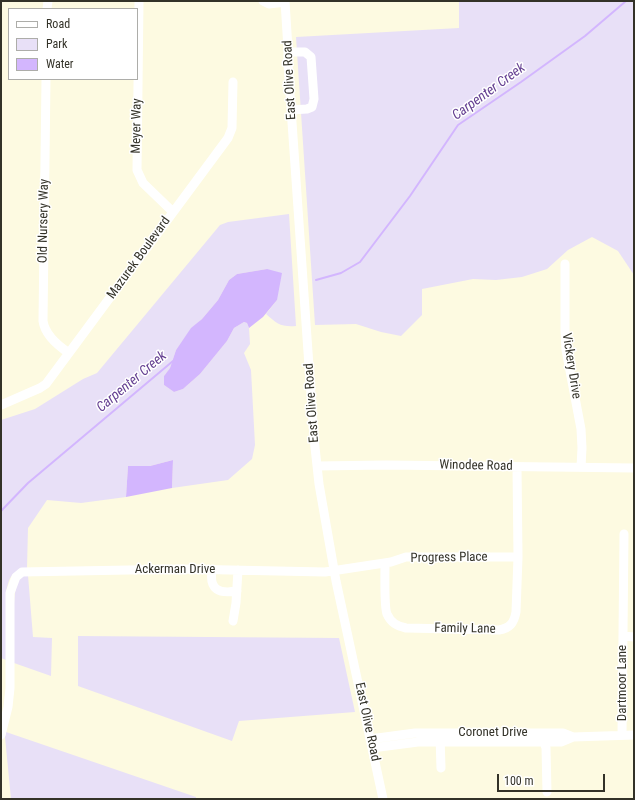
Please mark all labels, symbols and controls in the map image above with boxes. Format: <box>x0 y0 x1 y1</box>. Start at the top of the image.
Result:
legend <box>8 8 138 80</box>
text: Road <box>46 17 70 31</box>
text: Park <box>46 37 67 51</box>
street label: East Olive Road <box>280 40 300 120</box>
text: Water <box>46 57 74 71</box>
water label: Carpenter Creek <box>449 60 529 124</box>
street label: Meyer Way <box>129 98 145 154</box>
street label: Old Nursery Way <box>35 179 53 263</box>
street label: Mazurek Boulevard <box>104 214 174 302</box>
street label: Vickery Drive <box>558 332 584 400</box>
water label: Carpenter Creek <box>94 348 170 416</box>
street label: East Olive Road <box>301 363 323 443</box>
street label: Winodee Road <box>439 458 513 474</box>
street label: Progress Place <box>410 550 488 566</box>
street label: Ackerman Drive <box>135 562 215 578</box>
street label: Family Lane <box>434 621 496 637</box>
street label: Dartmoor Lane <box>615 645 631 721</box>
street label: East Olive Road <box>351 681 383 763</box>
street label: Coronet Drive <box>458 725 528 741</box>
scale bar <box>499 766 607 792</box>
text: 100 m <box>504 774 534 788</box>

